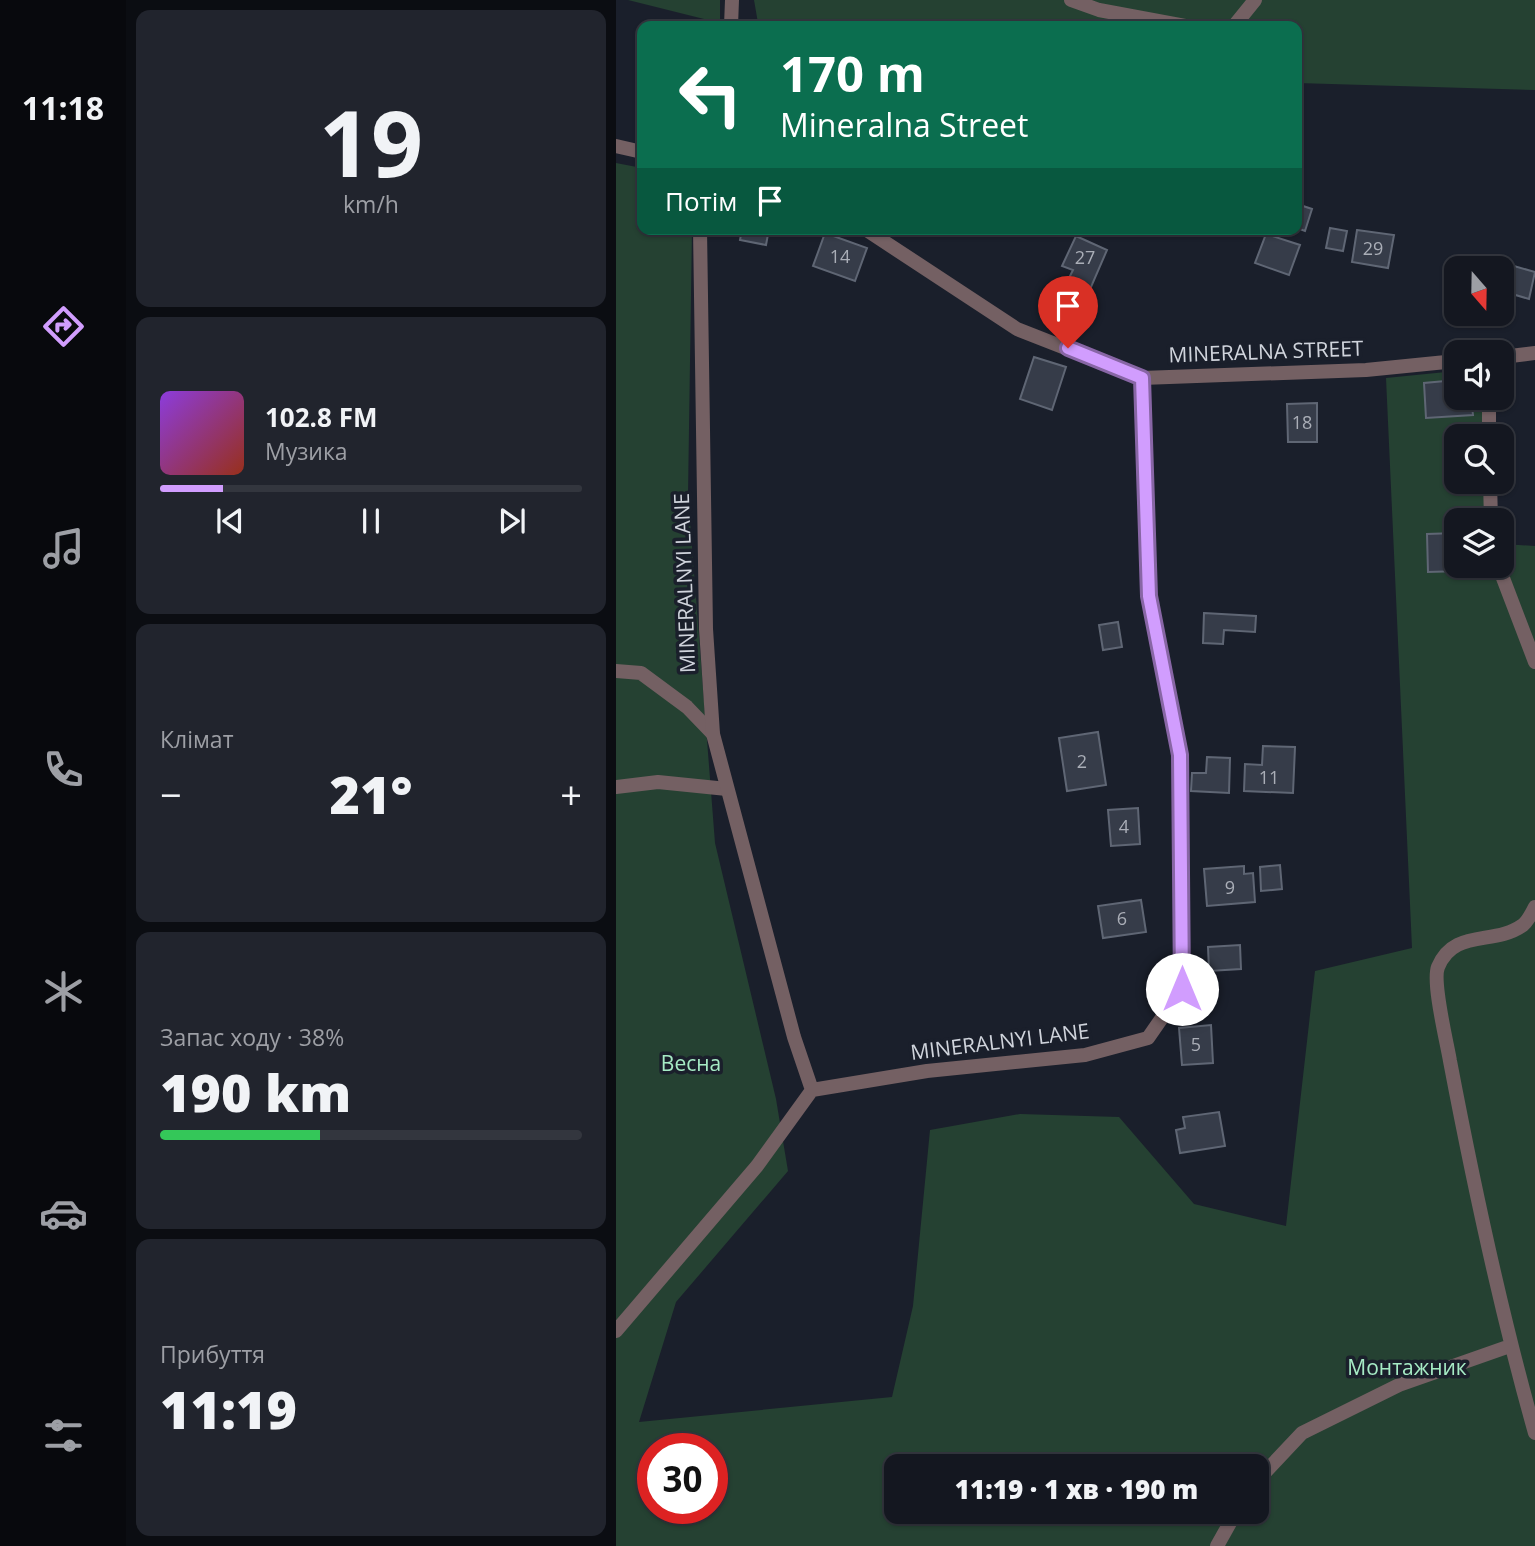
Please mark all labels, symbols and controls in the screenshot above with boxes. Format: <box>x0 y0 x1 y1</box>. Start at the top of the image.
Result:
text: 170 m <box>780 40 925 106</box>
icon: left <box>665 49 756 140</box>
text: 19 <box>319 80 423 204</box>
text: 11:18 <box>22 86 104 129</box>
text: Mineralna Street <box>780 103 1028 146</box>
icon: arrive <box>751 182 789 220</box>
text: Потім <box>665 183 737 219</box>
text: km/h <box>343 188 399 220</box>
house number: 29 <box>1363 236 1383 260</box>
house number: 14 <box>830 244 850 268</box>
house number: 27 <box>1075 245 1095 269</box>
north arrow <box>1444 256 1514 326</box>
map controls <box>1444 256 1514 578</box>
pin <box>1038 276 1098 348</box>
icon: arrive <box>1049 287 1087 325</box>
icon: directions <box>39 302 88 351</box>
street label: MINERALNA STREET <box>1168 334 1364 368</box>
button: sound <box>1444 340 1514 410</box>
text: 102.8 FM <box>265 399 377 435</box>
house number: 18 <box>1292 410 1312 434</box>
button: search <box>1444 424 1514 494</box>
text: Музика <box>265 435 348 467</box>
street label: MINERALNYI LANE <box>667 493 701 673</box>
icon: previous <box>211 502 249 540</box>
icon: pause <box>352 502 390 540</box>
icon: next <box>493 502 531 540</box>
button: layers <box>1444 508 1514 578</box>
icon: music <box>39 524 88 573</box>
text: Клімат <box>160 723 233 755</box>
icon: phone <box>39 745 88 794</box>
house number: 2 <box>1077 749 1087 773</box>
text: 21° <box>330 758 412 829</box>
house number: 11 <box>1259 765 1279 789</box>
text: − <box>160 768 182 820</box>
text: + <box>560 768 582 820</box>
house number: 4 <box>1119 814 1129 838</box>
house number: 9 <box>1225 875 1235 899</box>
house number: 6 <box>1117 906 1127 930</box>
position arrow <box>1145 952 1219 1026</box>
icon: climate <box>39 967 88 1016</box>
street label: MINERALNYI LANE <box>909 1016 1091 1066</box>
text: Запас ходу · 38% <box>160 1021 344 1053</box>
house number: 5 <box>1191 1032 1201 1056</box>
park label: Весна <box>661 1049 721 1077</box>
text: 190 km <box>160 1056 351 1127</box>
icon: car <box>39 1189 88 1238</box>
text: Прибуття <box>160 1338 265 1370</box>
park label: Монтажник <box>1347 1353 1467 1381</box>
text: 11:19 <box>160 1373 297 1444</box>
icon: filters <box>39 1411 88 1460</box>
speed limit sign: 30 <box>637 1433 728 1524</box>
text: 11:19 · 1 хв · 190 m <box>955 1471 1198 1507</box>

